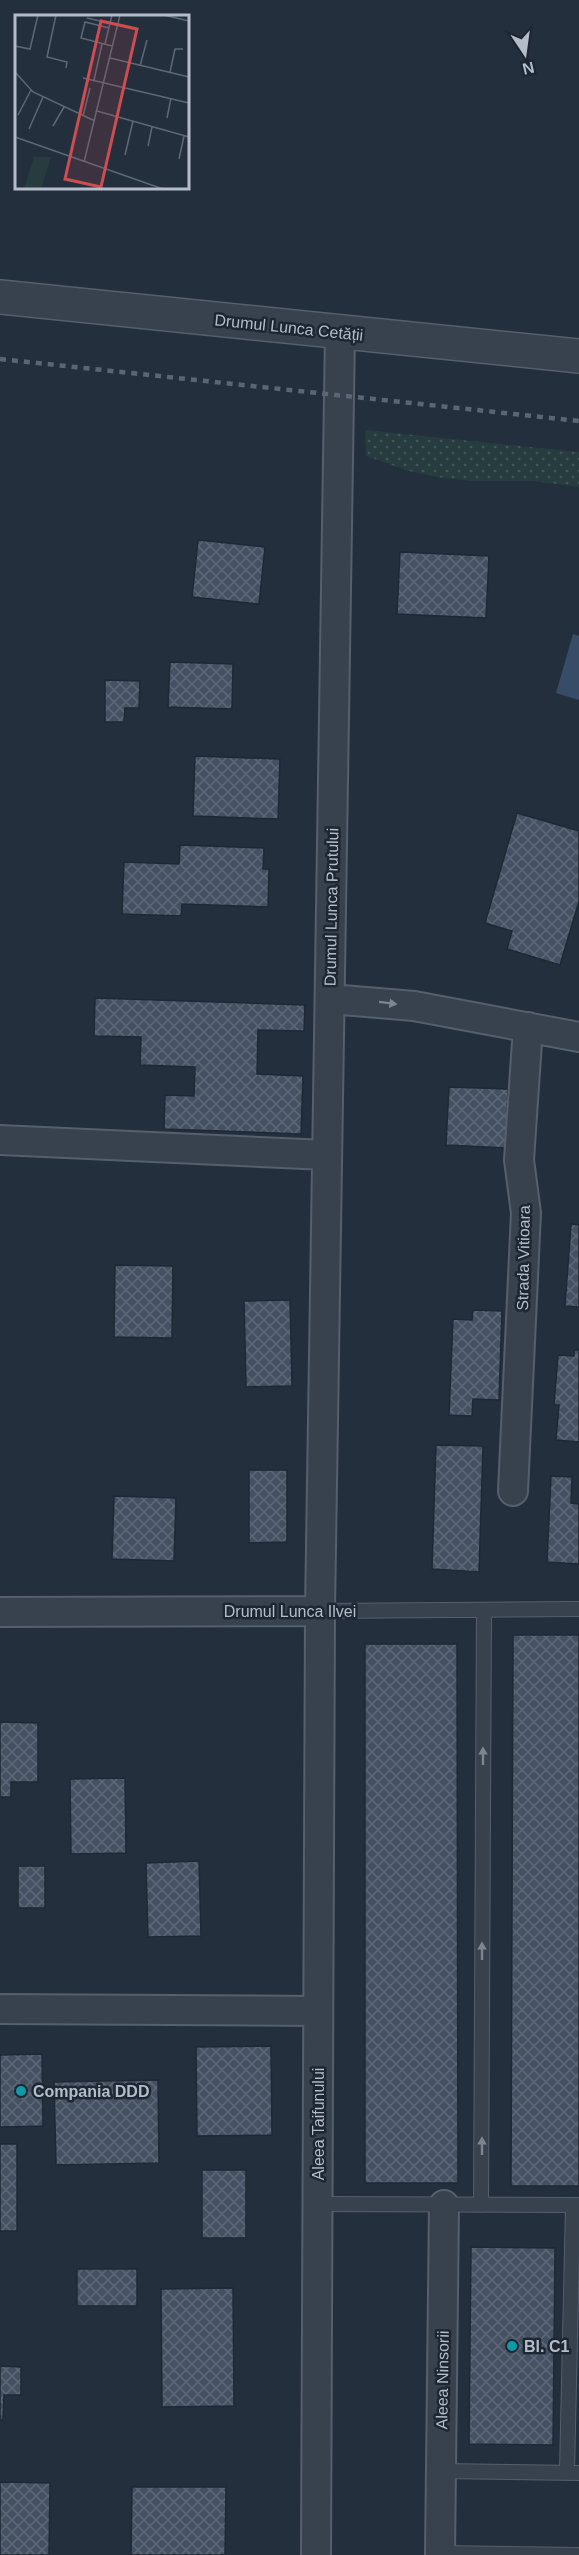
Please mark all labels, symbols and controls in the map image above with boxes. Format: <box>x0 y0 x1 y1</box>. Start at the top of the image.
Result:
inset map <box>15 15 189 189</box>
north arrow <box>495 24 555 84</box>
text: N <box>521 59 536 78</box>
street label: Drumul Lunca Cetății <box>214 311 364 344</box>
street label: Drumul Lunca Prutului <box>322 828 341 986</box>
one-way arrow <box>379 998 398 1008</box>
street label: Strada Vitioara <box>514 1205 533 1311</box>
street label: Drumul Lunca Ilvei <box>224 1603 356 1620</box>
one-way arrow <box>478 1747 488 1766</box>
one-way arrow <box>477 1942 487 1961</box>
street label: Aleea Taifunului <box>310 2068 327 2180</box>
place label: Compania DDD <box>33 2083 149 2100</box>
marker: Compania DDD <box>14 2084 28 2098</box>
one-way arrow <box>477 2137 486 2156</box>
street label: Aleea Ninsorii <box>433 2331 452 2430</box>
place label: Bl. C1 <box>524 2338 569 2355</box>
marker: Bl. C1 <box>505 2339 519 2353</box>

